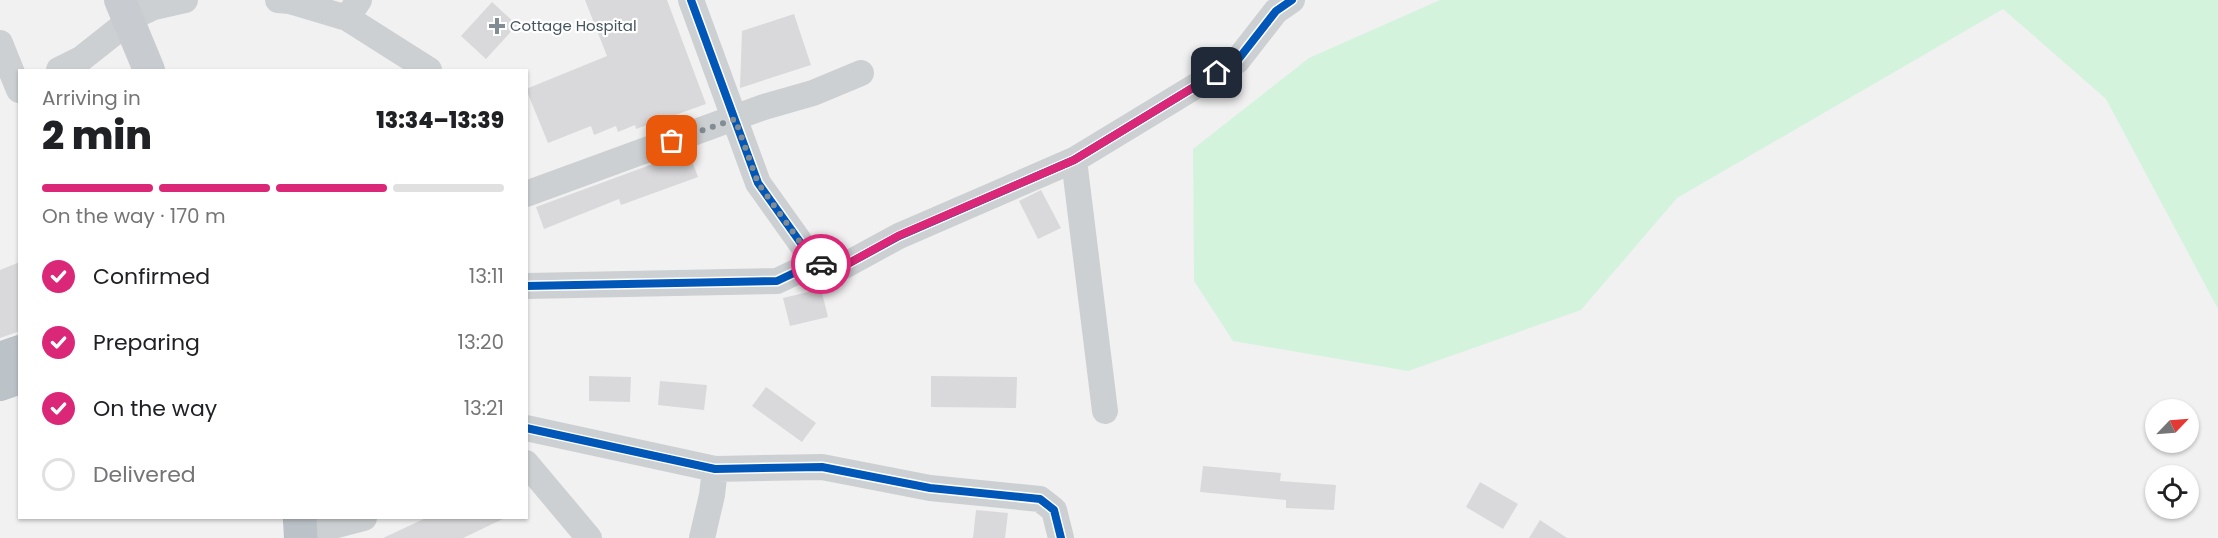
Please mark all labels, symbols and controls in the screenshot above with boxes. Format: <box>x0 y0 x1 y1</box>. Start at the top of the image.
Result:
place label: Cottage Hospital <box>510 15 637 36</box>
marker: Cottage Hospital <box>488 17 506 35</box>
pin <box>1191 47 1242 98</box>
icon: home <box>1200 56 1233 89</box>
text: Arriving in <box>42 84 141 112</box>
text: 13:34–13:39 <box>376 105 504 136</box>
text: 2 min <box>42 108 152 163</box>
pin <box>646 115 697 166</box>
icon: bag <box>655 124 688 157</box>
text: On the way · 170 m <box>42 202 226 230</box>
courier <box>791 234 851 294</box>
icon: car <box>805 248 838 281</box>
icon: check <box>42 260 75 293</box>
text: Confirmed <box>93 261 210 292</box>
text: 13:11 <box>469 262 504 290</box>
icon: check <box>42 326 75 359</box>
text: Preparing <box>93 327 200 358</box>
text: 13:20 <box>458 328 504 356</box>
icon: check <box>42 392 75 425</box>
text: On the way <box>93 393 217 424</box>
text: 13:21 <box>464 394 504 422</box>
north arrow <box>2145 399 2199 453</box>
map controls <box>2145 399 2199 519</box>
text: Delivered <box>93 459 196 490</box>
button: locate <box>2145 465 2199 519</box>

